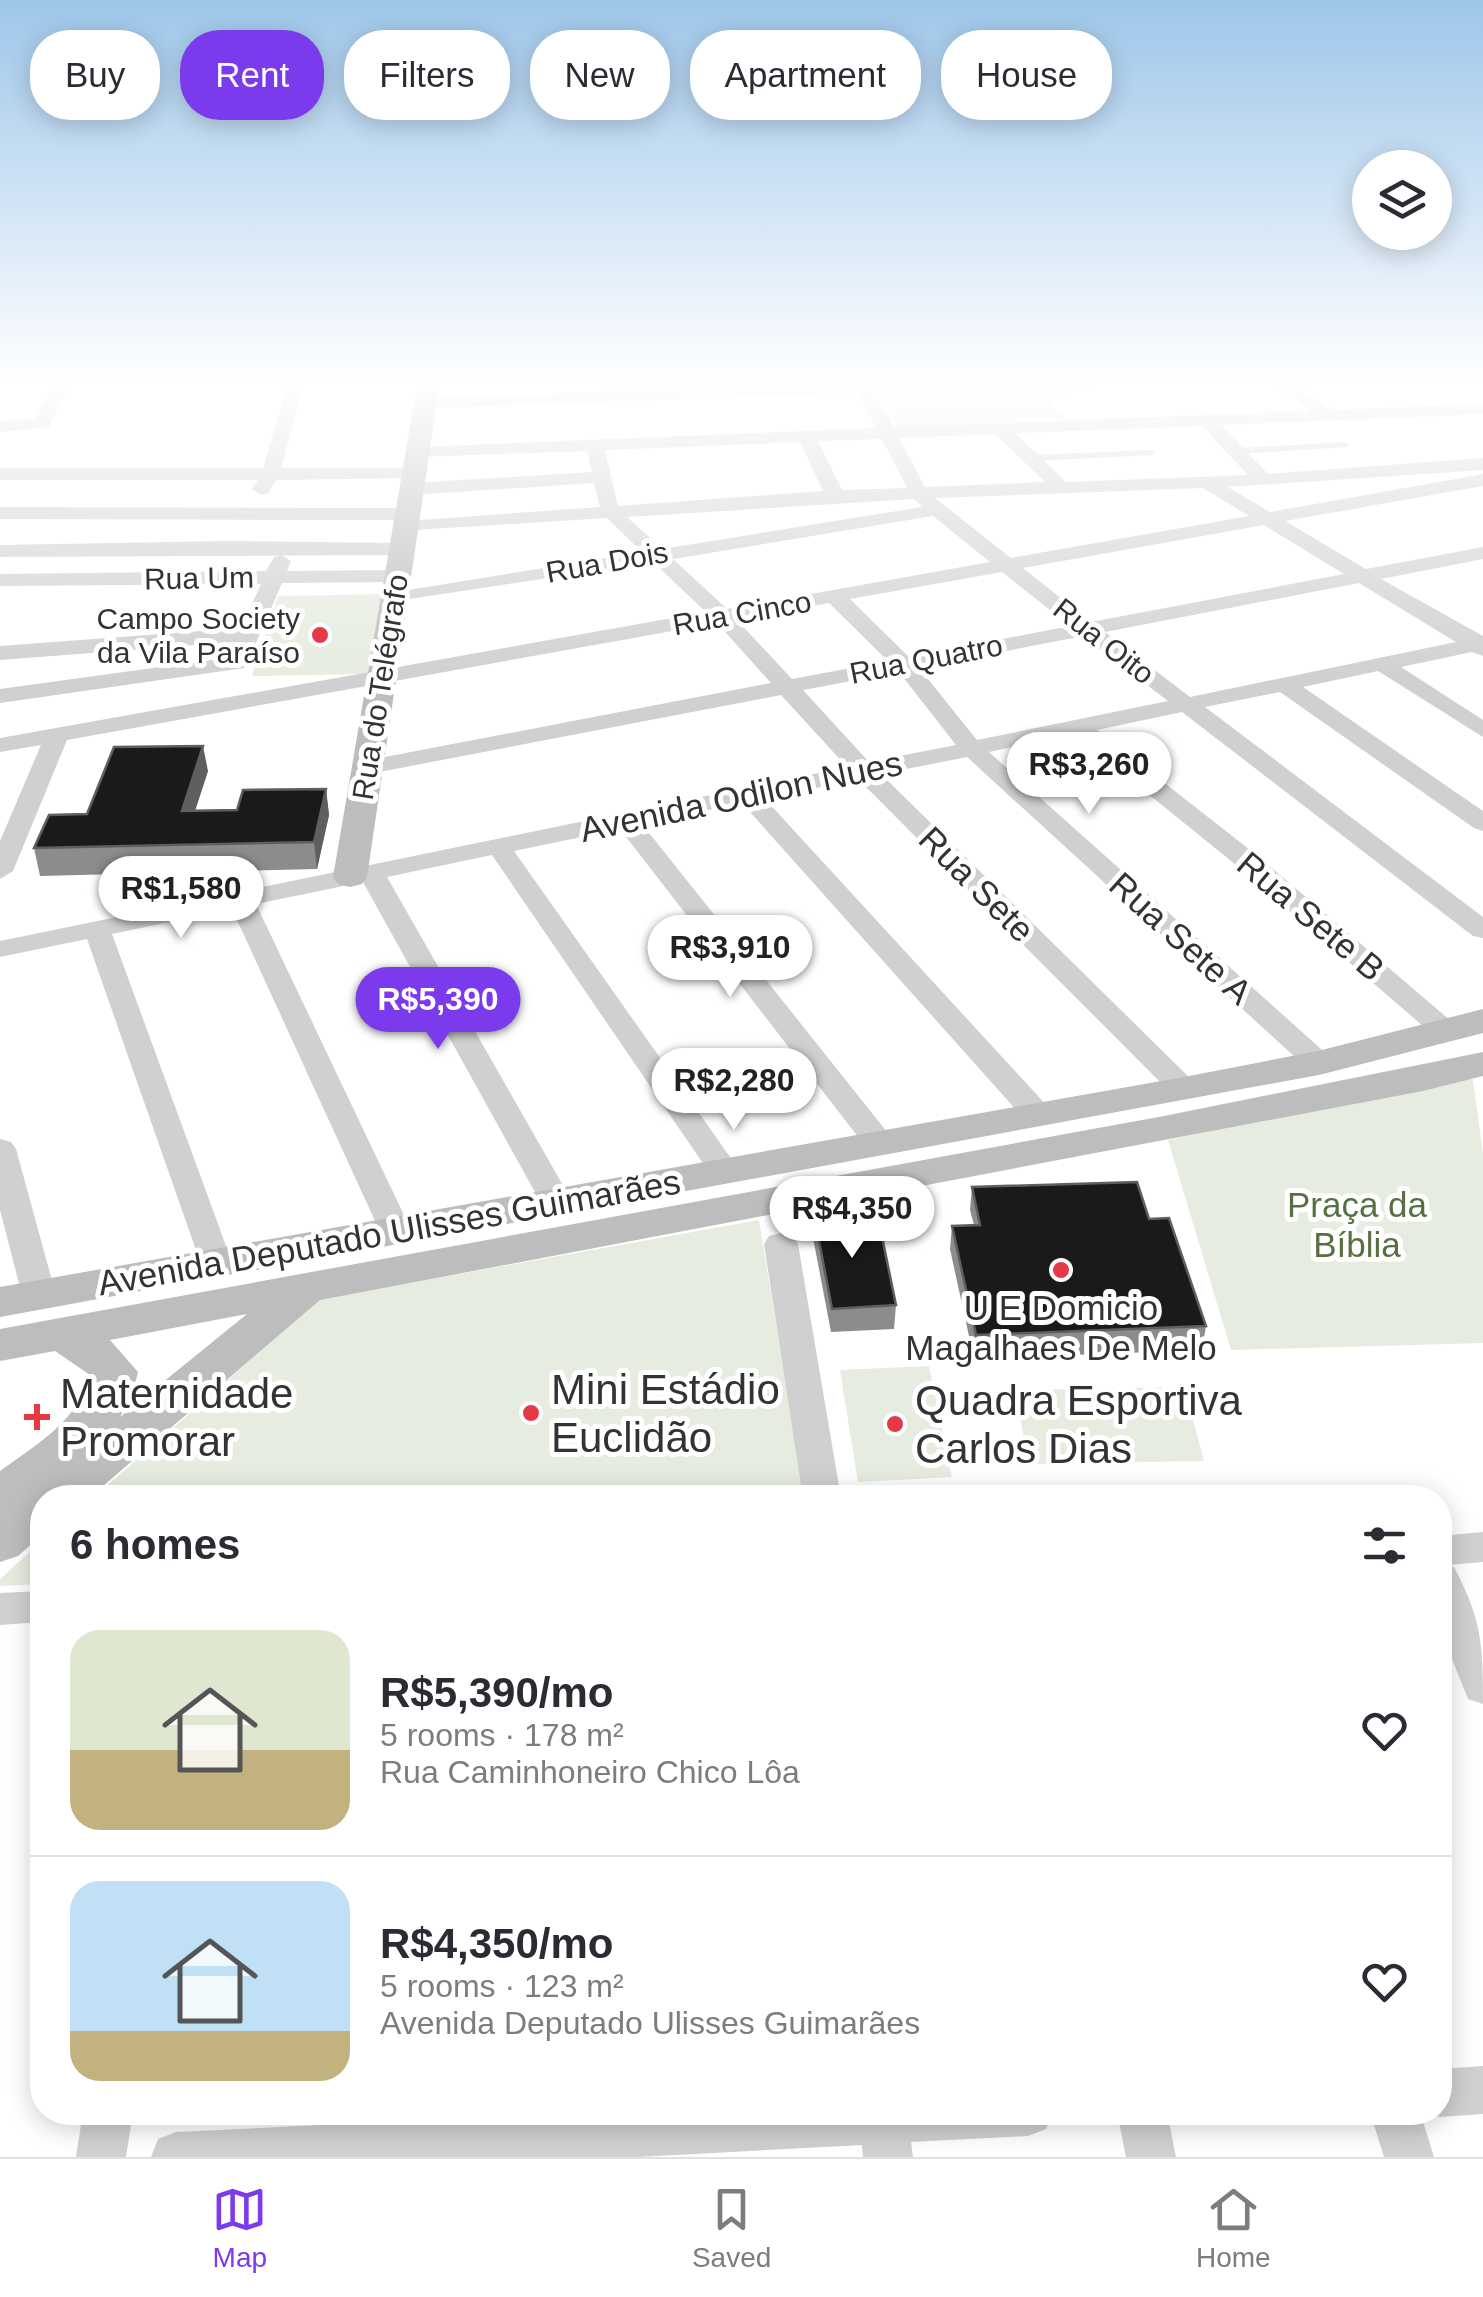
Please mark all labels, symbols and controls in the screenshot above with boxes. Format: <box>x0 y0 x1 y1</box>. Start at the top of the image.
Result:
chip: Buy <box>30 30 160 120</box>
chip: Rent <box>180 30 324 120</box>
chip: Filters <box>344 30 510 120</box>
chip: New <box>530 30 670 120</box>
chip: Apartment <box>690 30 921 120</box>
chip: House <box>941 30 1112 120</box>
map controls <box>1352 150 1452 250</box>
button: layers <box>1352 150 1452 250</box>
street label: Rua Dois <box>543 535 671 589</box>
street label: Rua Um <box>144 561 254 595</box>
street label: Rua do Telégrafo <box>346 572 414 802</box>
street label: Rua Cinco <box>670 585 814 641</box>
street label: Rua Oito <box>1047 592 1161 690</box>
place label: Campo Society da Vila Paraíso <box>97 602 300 669</box>
marker: Campo Society da Vila Paraíso <box>309 624 331 646</box>
street label: Rua Quatro <box>847 628 1005 690</box>
pin: R$3,260 <box>997 732 1181 817</box>
street label: Avenida Odilon Nues <box>576 743 906 849</box>
text: R$3,260 <box>1029 746 1149 782</box>
street label: Rua Sete <box>912 819 1042 949</box>
street label: Rua Sete B <box>1230 844 1392 988</box>
pin: R$1,580 <box>89 856 273 941</box>
street label: Rua Sete A <box>1102 864 1260 1012</box>
text: R$1,580 <box>121 870 241 906</box>
pin: R$3,910 <box>638 915 822 1000</box>
text: R$3,910 <box>670 929 790 965</box>
pin: R$5,390 <box>346 967 530 1052</box>
text: R$5,390 <box>378 981 498 1017</box>
pin: R$2,280 <box>642 1048 826 1133</box>
text: R$2,280 <box>674 1062 794 1098</box>
street label: Avenida Deputado Ulisses Guimarães <box>95 1162 683 1302</box>
pin: R$4,350 <box>760 1176 944 1261</box>
park label: Praça da Bíblia <box>1287 1185 1428 1264</box>
text: R$4,350 <box>792 1190 912 1226</box>
marker: U E Domicio Magalhaes De Melo <box>1050 1259 1072 1281</box>
place label: U E Domicio Magalhaes De Melo <box>905 1288 1217 1367</box>
place label: Mini Estádio Euclidão <box>551 1366 780 1461</box>
place label: Maternidade Promorar <box>60 1370 293 1465</box>
place label: Quadra Esportiva Carlos Dias <box>915 1377 1242 1472</box>
marker: Mini Estádio Euclidão <box>520 1402 542 1424</box>
marker: Maternidade Promorar <box>24 1404 50 1430</box>
marker: Quadra Esportiva Carlos Dias <box>884 1413 906 1435</box>
icon: filters <box>1357 1518 1412 1573</box>
text: 6 homes <box>70 1521 240 1568</box>
text: R$5,390/mo <box>380 1669 613 1716</box>
icon: home <box>150 1670 270 1790</box>
icon: heart <box>1357 1703 1412 1758</box>
text: 5 rooms · 178 m² <box>380 1717 624 1753</box>
text: Rua Caminhoneiro Chico Lôa <box>380 1754 800 1790</box>
text: R$4,350/mo <box>380 1920 613 1967</box>
icon: home <box>150 1921 270 2041</box>
icon: heart <box>1357 1954 1412 2009</box>
text: 5 rooms · 123 m² <box>380 1968 624 2004</box>
text: Avenida Deputado Ulisses Guimarães <box>380 2005 920 2041</box>
tab: Map <box>212 2182 267 2274</box>
tab: Saved <box>692 2182 771 2274</box>
tab: Home <box>1196 2182 1271 2274</box>

